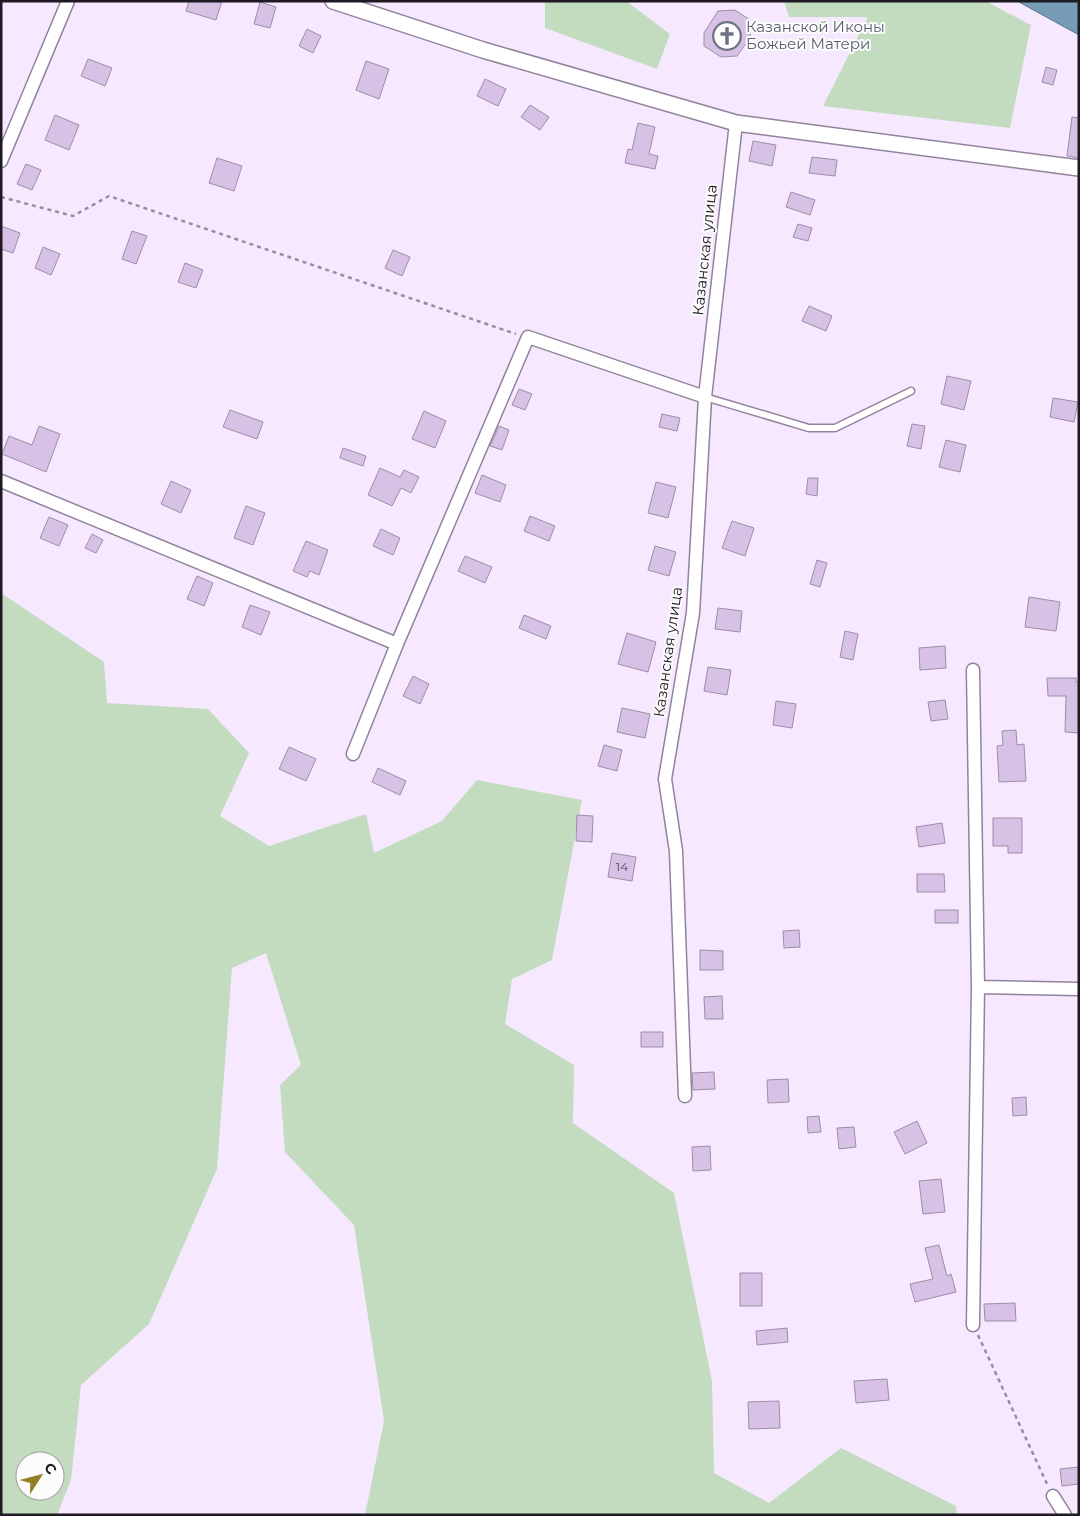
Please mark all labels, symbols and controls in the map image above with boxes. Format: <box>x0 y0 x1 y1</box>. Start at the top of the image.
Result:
place label: Казанской Иконы Божьей Матери <box>746 17 885 53</box>
church icon: Казанской Иконы Божьей Матери <box>712 21 742 51</box>
street label: Казанская улица <box>688 184 721 316</box>
street label: Казанская улица <box>649 585 686 718</box>
house number: 14 <box>616 859 628 874</box>
north arrow <box>15 1451 65 1501</box>
text: С <box>40 1459 61 1478</box>

